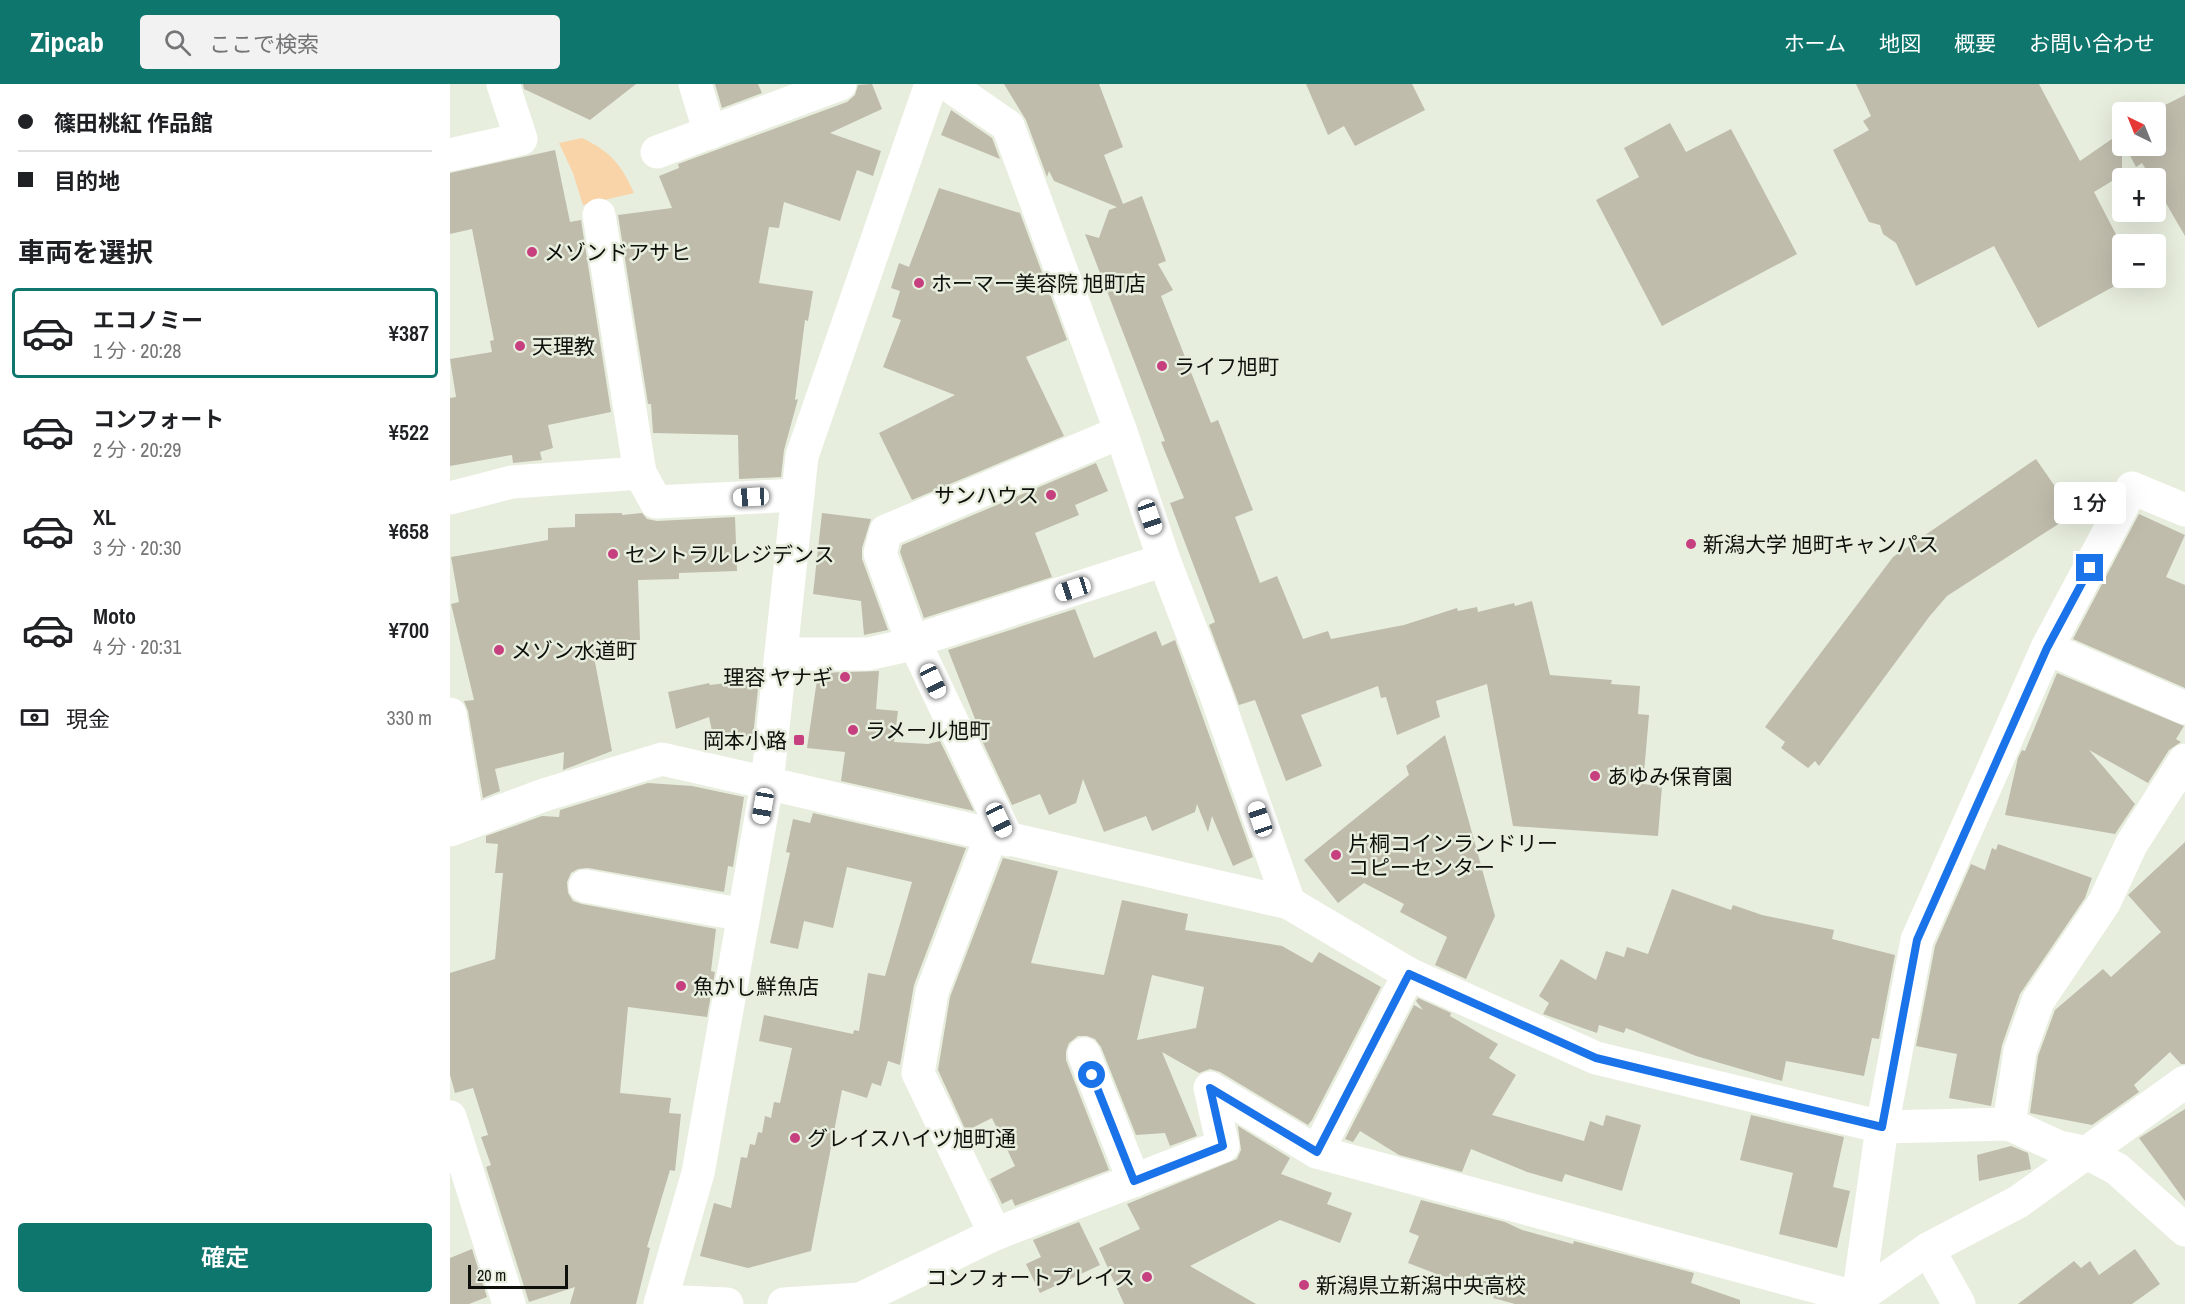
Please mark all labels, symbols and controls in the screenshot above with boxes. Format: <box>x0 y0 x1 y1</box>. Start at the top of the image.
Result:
search box <box>140 15 560 69</box>
text: Zipcab <box>30 23 104 61</box>
icon: search <box>161 26 194 59</box>
text: ここで検索 <box>209 29 319 59</box>
text: ホーム <box>1784 29 1846 58</box>
text: 地図 <box>1879 29 1921 58</box>
text: 概要 <box>1954 29 1996 58</box>
text: お問い合わせ <box>2029 29 2155 58</box>
north arrow <box>2112 102 2166 156</box>
map controls <box>2112 102 2166 288</box>
text: 篠田桃紅 作品館 <box>54 108 213 138</box>
text: 目的地 <box>54 166 120 196</box>
button: + <box>2112 168 2166 222</box>
text: 車両を選択 <box>18 234 153 270</box>
button: − <box>2112 234 2166 288</box>
place label: メゾンドアサヒ <box>544 238 691 267</box>
marker: メゾンドアサヒ <box>525 245 539 259</box>
place label: ホーマー美容院 旭町店 <box>931 269 1146 298</box>
marker: ホーマー美容院 旭町店 <box>912 276 926 290</box>
text: エコノミー <box>93 305 203 335</box>
icon: car <box>21 306 75 360</box>
text: ¥387 <box>389 318 429 348</box>
place label: 天理教 <box>532 332 595 361</box>
text: 1 分 · 20:28 <box>93 337 181 364</box>
marker: 天理教 <box>513 339 527 353</box>
place label: ライフ旭町 <box>1174 352 1279 381</box>
marker: ライフ旭町 <box>1155 359 1169 373</box>
text: コンフォート <box>93 404 224 434</box>
icon: car <box>21 405 75 459</box>
text: ¥522 <box>389 417 429 447</box>
text: 2 分 · 20:29 <box>93 436 181 463</box>
place label: サンハウス <box>934 481 1039 510</box>
callout: 1 分 <box>2054 481 2126 523</box>
car <box>733 487 769 507</box>
marker: サンハウス <box>1044 488 1058 502</box>
text: 1 分 <box>2073 489 2107 516</box>
car <box>1136 497 1164 537</box>
text: XL <box>93 502 116 532</box>
icon: car <box>21 504 75 558</box>
text: ¥658 <box>389 516 429 546</box>
place label: 新潟大学 旭町キャンパス <box>1703 530 1939 559</box>
text: 3 分 · 20:30 <box>93 534 181 561</box>
marker: 新潟大学 旭町キャンパス <box>1684 537 1698 551</box>
place label: セントラルレジデンス <box>625 540 835 569</box>
marker: セントラルレジデンス <box>606 547 620 561</box>
route end <box>2076 554 2103 581</box>
car <box>1053 575 1093 603</box>
text: Moto <box>93 601 136 631</box>
icon: car <box>21 603 75 657</box>
text: ¥700 <box>389 615 429 645</box>
text: 4 分 · 20:31 <box>93 633 181 660</box>
place label: メゾン水道町 <box>511 636 637 665</box>
marker: メゾン水道町 <box>492 643 506 657</box>
car <box>917 661 949 701</box>
place label: 理容 ヤナギ <box>723 663 833 692</box>
marker: 理容 ヤナギ <box>838 670 852 684</box>
icon: cash <box>18 701 51 734</box>
text: 現金 <box>66 704 110 734</box>
text: 330 m <box>386 704 432 731</box>
place label: ラメール旭町 <box>865 716 990 745</box>
marker: ラメール旭町 <box>846 723 860 737</box>
place label: 岡本小路 <box>703 726 787 755</box>
marker: 岡本小路 <box>792 733 806 747</box>
place label: あゆみ保育園 <box>1607 762 1733 791</box>
marker: あゆみ保育園 <box>1588 769 1602 783</box>
car <box>751 787 775 825</box>
car <box>1246 799 1274 839</box>
car <box>983 800 1015 840</box>
place label: 片桐コインランドリー コピーセンター <box>1348 829 1558 882</box>
marker: 片桐コインランドリー コピーセンター <box>1329 848 1343 862</box>
place label: 魚かし鮮魚店 <box>693 972 819 1001</box>
marker: 魚かし鮮魚店 <box>674 979 688 993</box>
route start <box>1078 1061 1105 1088</box>
place label: グレイスハイツ旭町通 <box>807 1124 1016 1153</box>
marker: グレイスハイツ旭町通 <box>788 1131 802 1145</box>
button: 確定 <box>18 1223 432 1292</box>
scale bar <box>468 1262 568 1290</box>
place label: コンフォートプレイス <box>926 1263 1135 1292</box>
text: 20 m <box>477 1264 506 1286</box>
marker: コンフォートプレイス <box>1140 1270 1154 1284</box>
place label: 新潟県立新潟中央高校 <box>1316 1271 1526 1300</box>
marker: 新潟県立新潟中央高校 <box>1297 1278 1311 1292</box>

